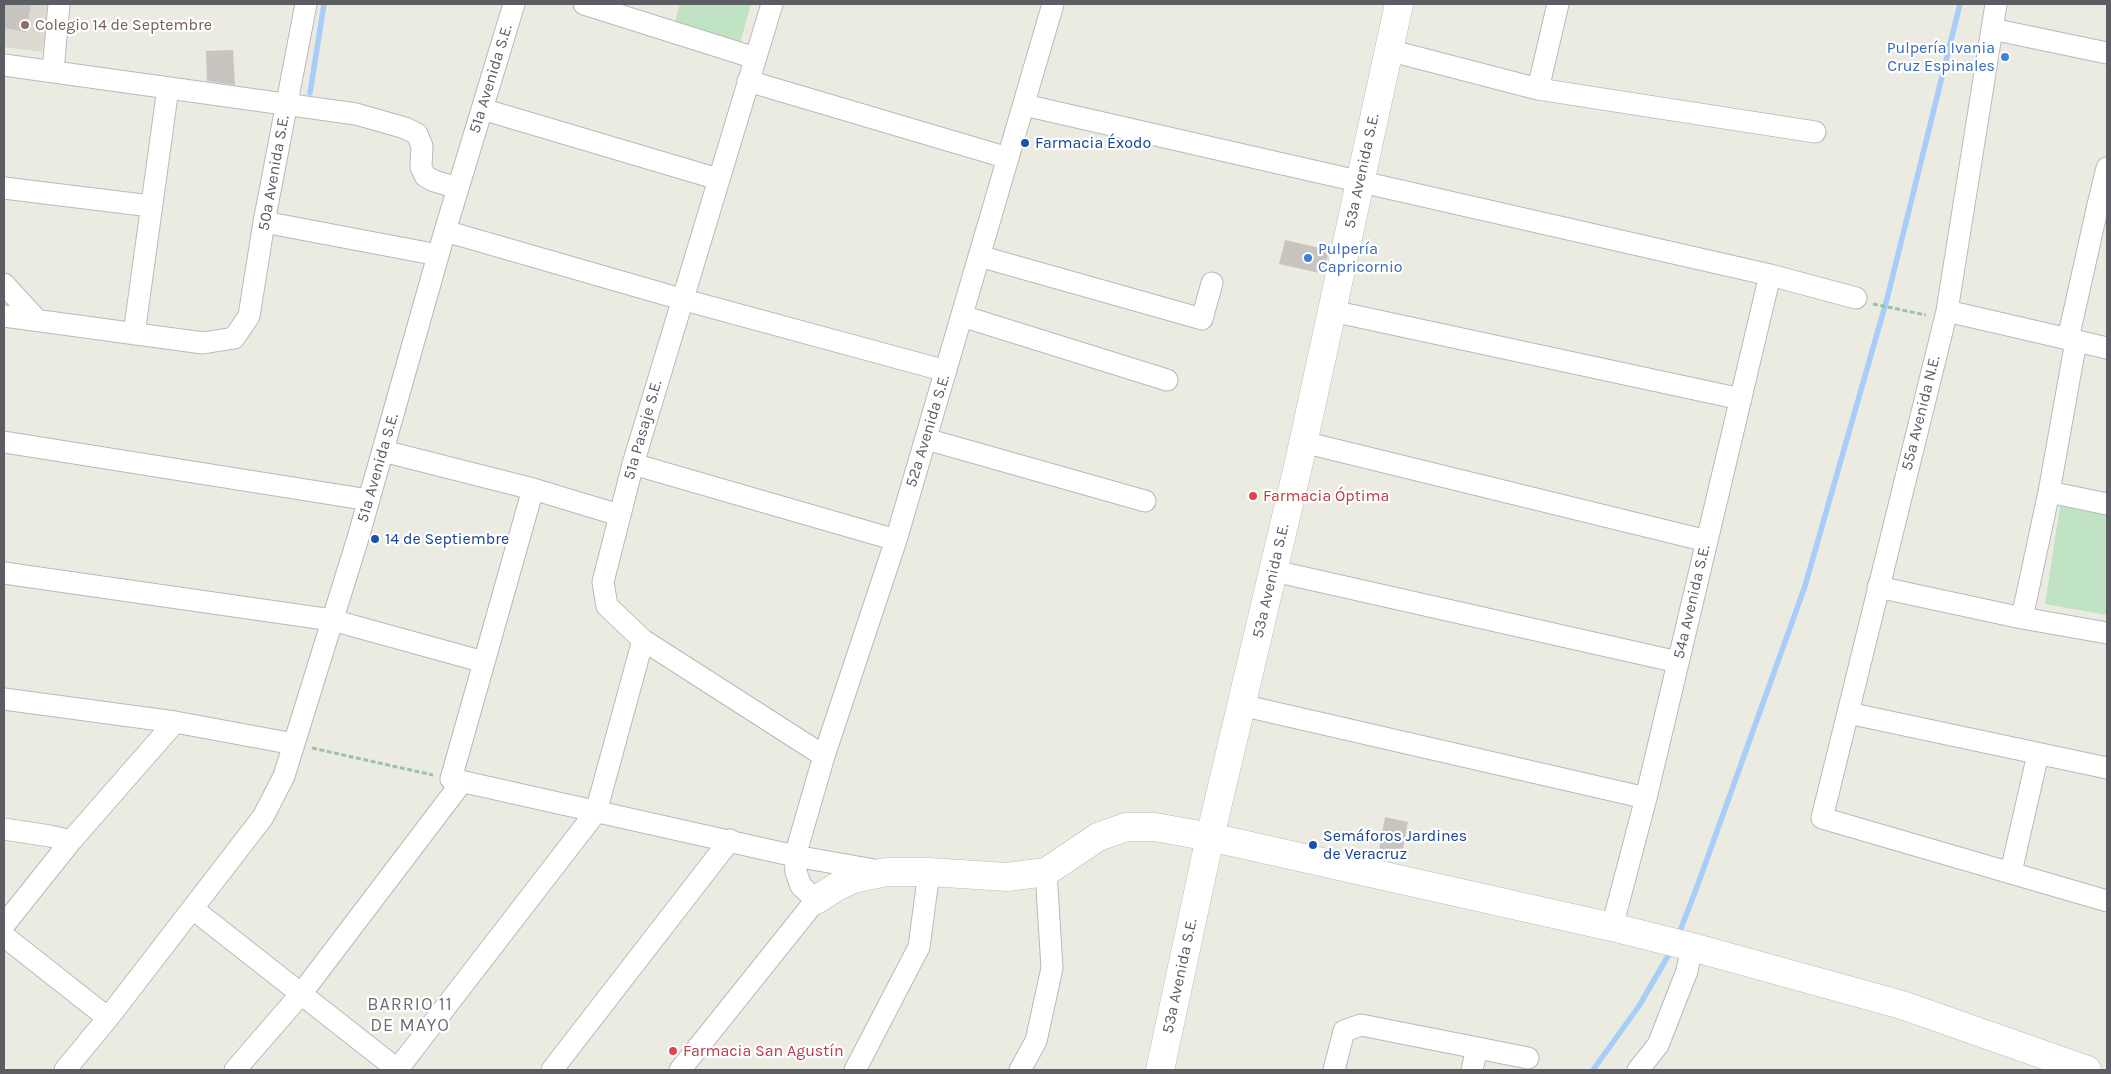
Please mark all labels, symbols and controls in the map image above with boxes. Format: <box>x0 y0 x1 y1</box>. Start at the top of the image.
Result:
place label: Colegio 14 de Septembre <box>35 15 212 35</box>
marker: Colegio 14 de Septembre <box>19 19 31 31</box>
street label: 51a Avenida S.E. <box>465 22 517 136</box>
place label: Pulpería Ivania Cruz Espinales <box>1887 38 1995 76</box>
marker: Pulpería Ivania Cruz Espinales <box>1999 51 2011 63</box>
street label: 53a Avenida S.E. <box>1340 112 1384 230</box>
street label: 50a Avenida S.E. <box>254 114 294 232</box>
place label: Farmacia Éxodo <box>1035 133 1151 153</box>
marker: Farmacia Éxodo <box>1019 137 1031 149</box>
place label: Pulpería Capricornio <box>1318 239 1402 277</box>
marker: Pulpería Capricornio <box>1302 252 1314 264</box>
street label: 55a Avenida N.E. <box>1897 353 1945 473</box>
street label: 52a Avenida S.E. <box>902 372 954 490</box>
street label: 51a Pasaje S.E. <box>620 378 666 482</box>
street label: 51a Avenida S.E. <box>353 411 403 525</box>
place label: Farmacia Óptima <box>1263 486 1389 506</box>
marker: Farmacia Óptima <box>1247 490 1259 502</box>
street label: 53a Avenida S.E. <box>1248 522 1294 640</box>
place label: 14 de Septiembre <box>385 529 509 549</box>
marker: 14 de Septiembre <box>369 533 381 545</box>
street label: 54a Avenida S.E. <box>1670 543 1714 661</box>
place label: Semáforos Jardines de Veracruz <box>1323 826 1467 864</box>
marker: Semáforos Jardines de Veracruz <box>1307 839 1319 851</box>
street label: 53a Avenida S.E. <box>1158 917 1202 1035</box>
district label: BARRIO 11 DE MAYO <box>366 994 454 1036</box>
place label: Farmacia San Agustín <box>683 1041 844 1061</box>
marker: Farmacia San Agustín <box>667 1045 679 1057</box>

